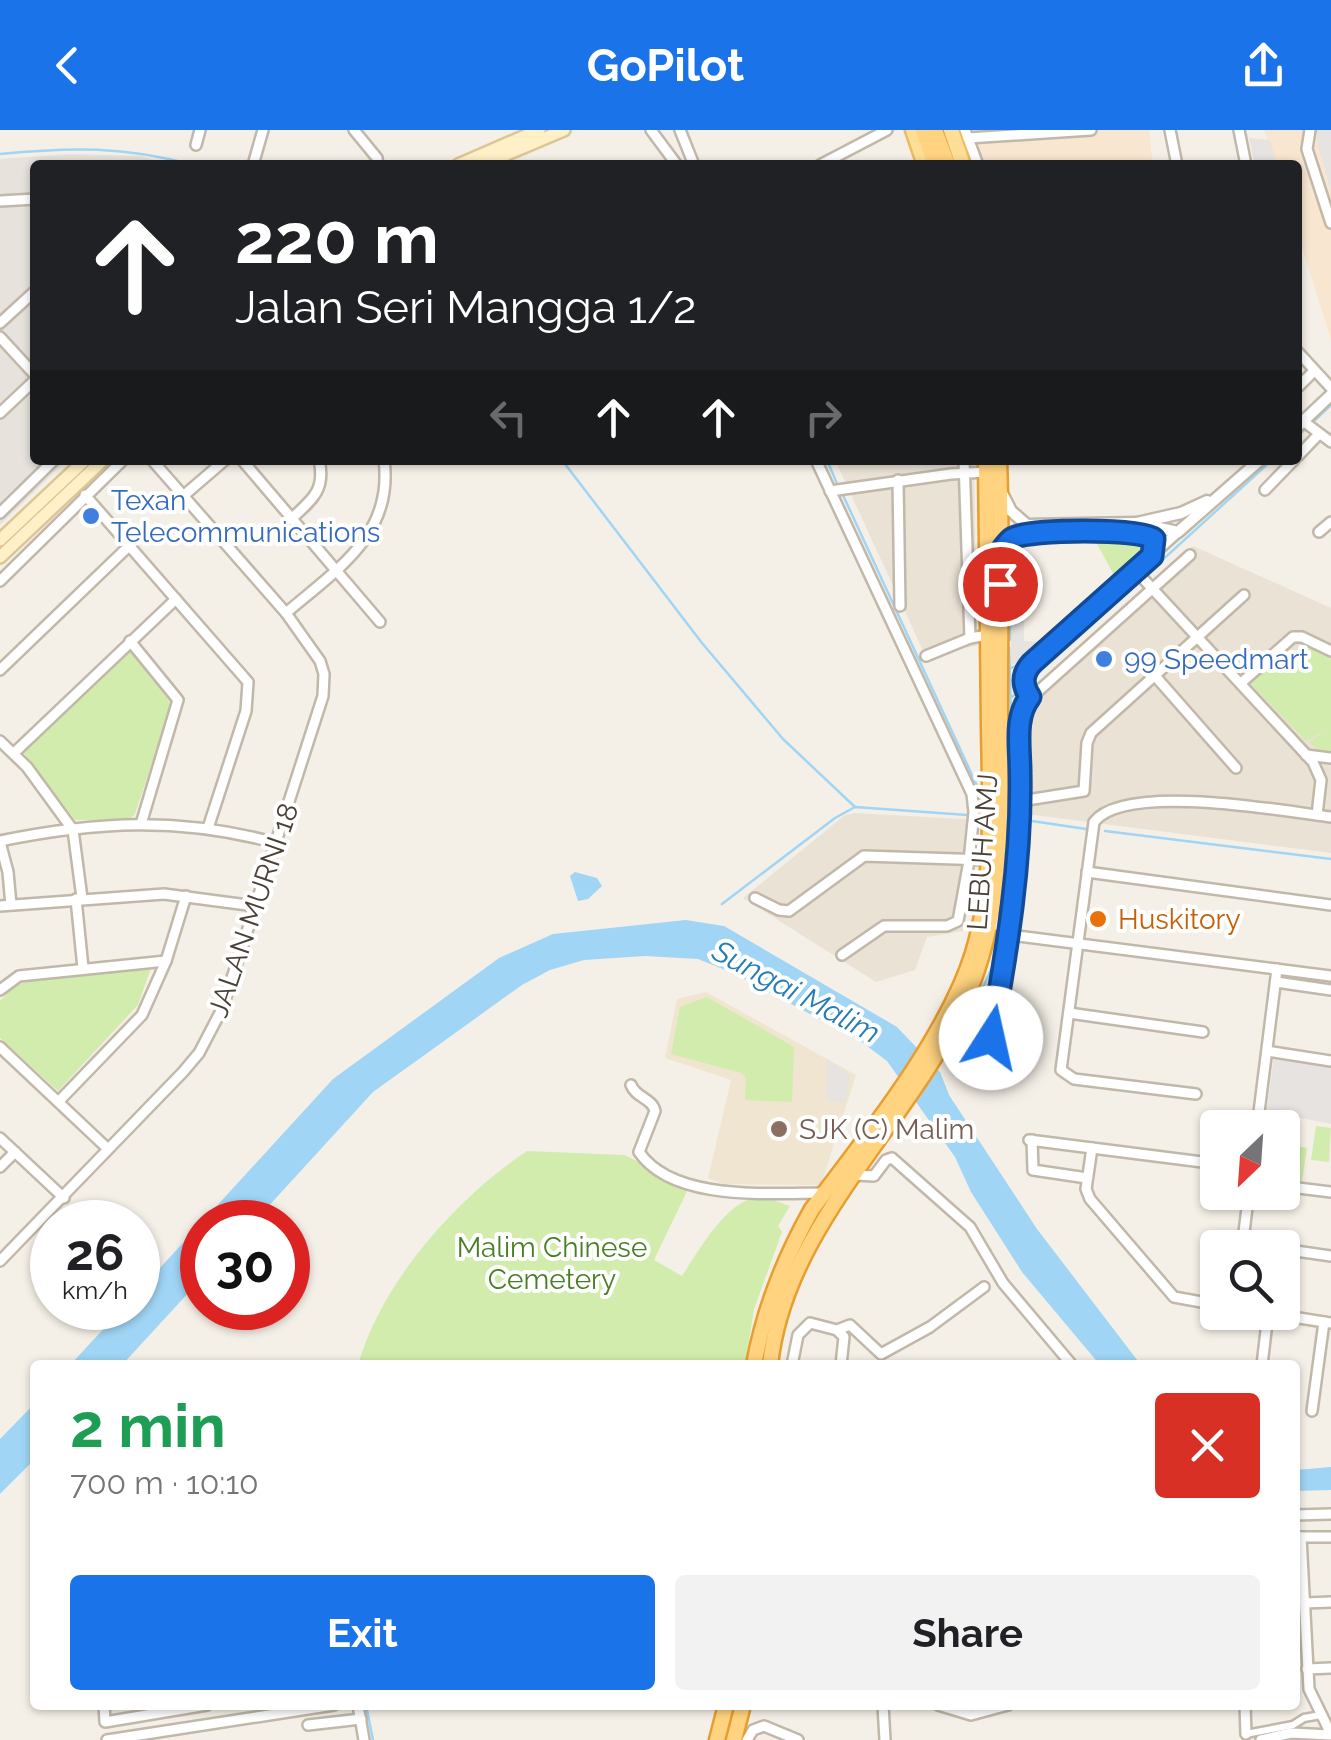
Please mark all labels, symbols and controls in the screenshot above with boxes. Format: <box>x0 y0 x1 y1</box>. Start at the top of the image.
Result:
icon: back <box>40 38 95 93</box>
icon: share <box>1236 38 1291 93</box>
text: GoPilot <box>587 39 744 92</box>
text: 220 m <box>235 197 439 279</box>
icon: ahead <box>70 200 200 330</box>
text: Jalan Seri Mangga 1/2 <box>235 281 697 334</box>
icon: left <box>481 390 536 445</box>
icon: ahead <box>586 390 641 445</box>
icon: ahead <box>691 390 746 445</box>
icon: right <box>796 390 851 445</box>
place label: Texan Telecommunications <box>111 484 380 549</box>
marker: Texan Telecommunications <box>80 505 102 527</box>
pin <box>958 542 1043 627</box>
icon: arrive <box>973 557 1028 612</box>
place label: 99 Speedmart <box>1124 643 1309 676</box>
marker: 99 Speedmart <box>1093 648 1115 670</box>
street label: LEBUH AMJ <box>961 773 1004 932</box>
street label: JALAN MURNI 18 <box>201 799 306 1022</box>
place label: Huskitory <box>1118 903 1241 936</box>
marker: Huskitory <box>1087 908 1109 930</box>
water label: Sungai Malim <box>706 932 886 1050</box>
position arrow <box>939 986 1043 1090</box>
north arrow <box>1200 1110 1300 1210</box>
map controls <box>1200 1110 1300 1330</box>
place label: SJK (C) Malim <box>799 1113 974 1146</box>
marker: SJK (C) Malim <box>768 1118 790 1140</box>
speed limit sign: 30 <box>180 1200 310 1330</box>
text: 26 <box>66 1223 124 1282</box>
button: search <box>1200 1230 1300 1330</box>
park label: Malim Chinese Cemetery <box>457 1231 647 1296</box>
text: km/h <box>62 1275 128 1305</box>
text: 2 min <box>70 1391 226 1461</box>
button: close <box>1155 1393 1260 1498</box>
text: 700 m · 10:10 <box>70 1464 259 1501</box>
button: Exit <box>70 1575 655 1690</box>
button: Share <box>675 1575 1260 1690</box>

